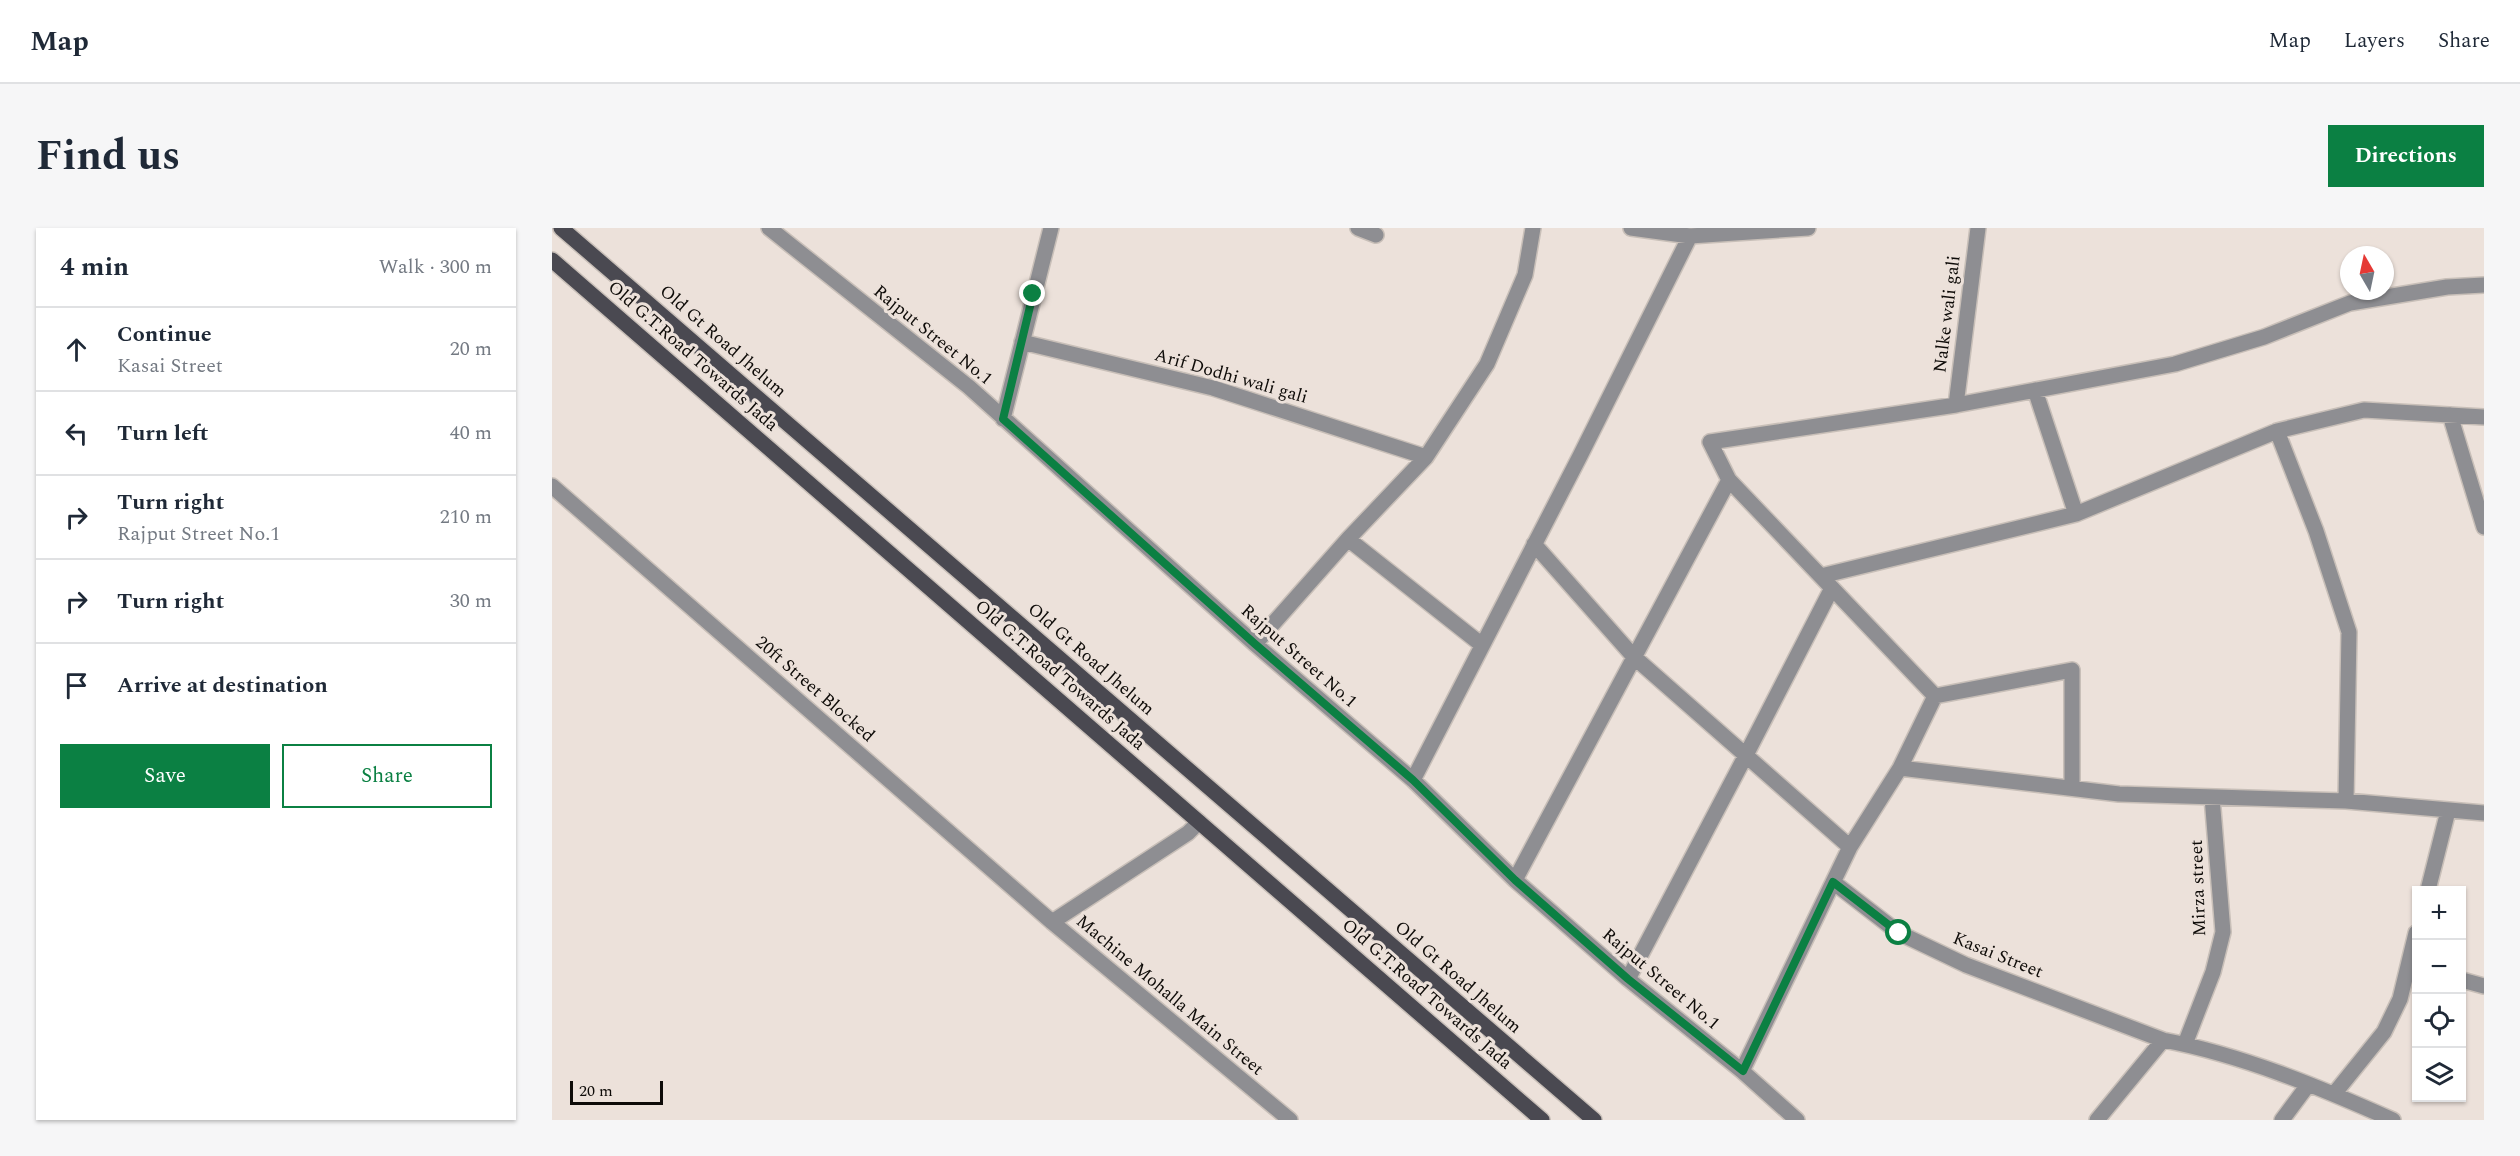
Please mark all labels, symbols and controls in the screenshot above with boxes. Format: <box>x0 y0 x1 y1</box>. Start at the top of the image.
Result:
text: Map <box>30 20 89 63</box>
text: Map <box>2269 25 2311 57</box>
text: Layers <box>2344 25 2405 57</box>
text: Share <box>2438 25 2490 57</box>
text: Find us <box>36 125 180 188</box>
button: Directions <box>2328 125 2484 187</box>
north arrow <box>2340 246 2394 300</box>
text: 4 min <box>60 247 129 287</box>
text: Walk · 300 m <box>379 252 492 282</box>
street label: Nalke wali gali <box>1926 254 1968 374</box>
street label: Old G.T.Road Towards Jada <box>602 274 784 438</box>
street label: Old Gt Road Jhelum <box>653 278 793 404</box>
street label: Rajput Street No.1 <box>867 278 999 392</box>
route end <box>1019 280 1045 306</box>
text: Continue <box>117 318 212 351</box>
icon: ahead <box>60 333 93 366</box>
text: 20 m <box>450 334 492 364</box>
street label: Arif Dodhi wali gali <box>1151 341 1311 411</box>
text: Kasai Street <box>117 351 223 381</box>
icon: left <box>60 417 93 450</box>
text: Turn left <box>117 417 209 450</box>
text: 40 m <box>450 418 492 448</box>
text: Turn right <box>117 486 224 519</box>
icon: right <box>60 501 93 534</box>
text: 210 m <box>440 502 492 532</box>
text: Rajput Street No.1 <box>117 519 280 549</box>
icon: right <box>60 585 93 618</box>
text: Turn right <box>117 585 224 618</box>
text: 30 m <box>450 586 492 616</box>
street label: Old G.T.Road Towards Jada <box>969 593 1151 757</box>
street label: Old Gt Road Jhelum <box>1021 596 1161 722</box>
street label: Rajput Street No.1 <box>1235 598 1363 714</box>
street label: 20ft Street Blocked <box>749 629 881 749</box>
icon: arrive <box>60 669 93 702</box>
text: Arrive at destination <box>117 669 328 702</box>
button: Save <box>60 744 270 808</box>
button: Share <box>282 744 492 808</box>
street label: Mirza street <box>2183 839 2213 937</box>
map controls <box>2412 886 2466 1102</box>
button: + <box>2412 886 2466 940</box>
street label: Machine Mohalla Main Street <box>1070 908 1270 1082</box>
street label: Old G.T.Road Towards Jada <box>1336 912 1518 1076</box>
street label: Old Gt Road Jhelum <box>1388 914 1528 1040</box>
route start <box>1885 919 1911 945</box>
street label: Rajput Street No.1 <box>1596 921 1726 1037</box>
street label: Kasai Street <box>1949 925 2047 985</box>
button: − <box>2412 940 2466 994</box>
button: locate <box>2412 994 2466 1048</box>
button: layers <box>2412 1048 2466 1102</box>
scale bar <box>570 1078 663 1106</box>
text: 20 m <box>579 1079 613 1103</box>

